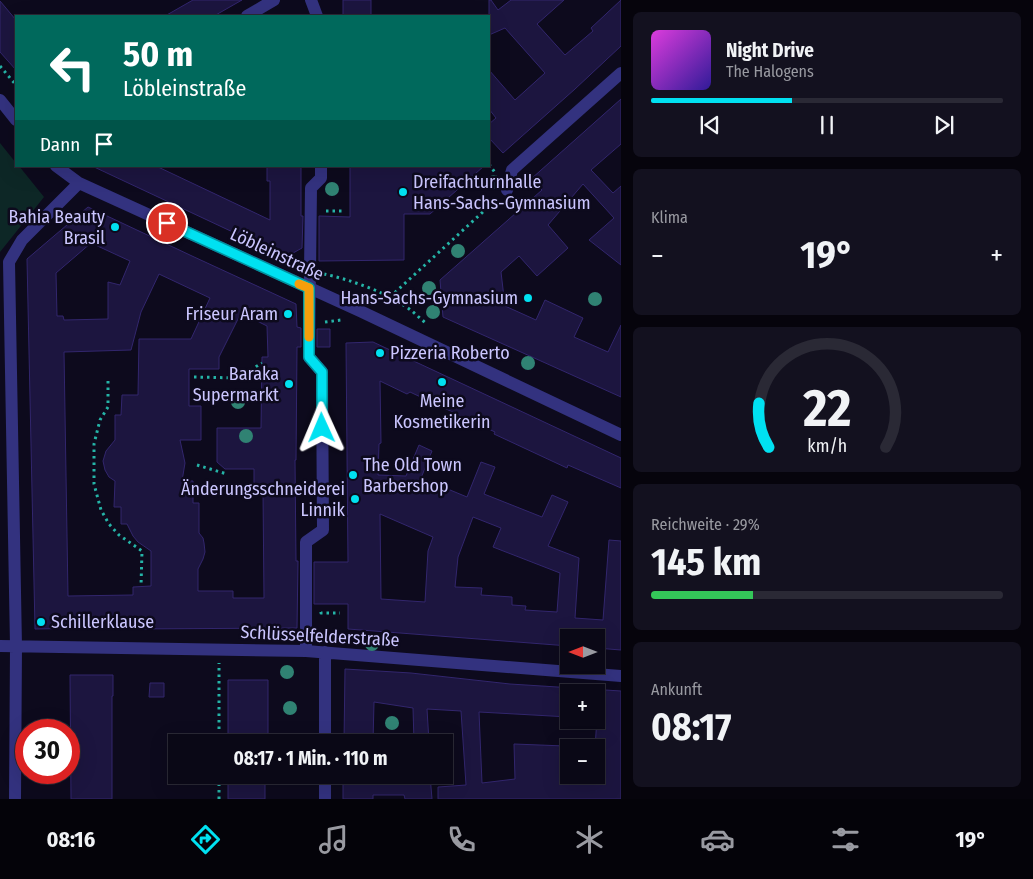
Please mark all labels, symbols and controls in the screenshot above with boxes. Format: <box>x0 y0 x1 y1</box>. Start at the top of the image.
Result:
text: 50 m <box>123 33 193 75</box>
icon: left <box>40 35 105 100</box>
text: Night Drive <box>726 39 814 62</box>
text: The Halogens <box>726 62 814 81</box>
text: Löbleinstraße <box>123 75 246 102</box>
icon: previous <box>696 111 724 139</box>
icon: pause <box>813 111 841 139</box>
icon: next <box>930 111 958 139</box>
icon: arrive <box>90 130 118 158</box>
text: Dann <box>40 133 80 156</box>
place label: Dreifachturnhalle Hans-Sachs-Gymnasium <box>413 171 591 214</box>
marker: Dreifachturnhalle Hans-Sachs-Gymnasium <box>397 186 409 198</box>
pin <box>146 202 188 244</box>
place label: Bahia Beauty Brasil <box>9 206 105 249</box>
text: Klima <box>651 208 688 227</box>
icon: arrive <box>153 209 181 237</box>
marker: Bahia Beauty Brasil <box>109 221 121 233</box>
street label: Löbleinstraße <box>227 223 327 285</box>
text: 19° <box>800 232 854 278</box>
text: − <box>651 239 664 272</box>
text: + <box>990 239 1003 272</box>
place label: Hans-Sachs-Gymnasium <box>340 287 518 309</box>
marker: Hans-Sachs-Gymnasium <box>522 292 534 304</box>
place label: Friseur Aram <box>186 303 278 325</box>
marker: Friseur Aram <box>282 308 294 320</box>
place label: Pizzeria Roberto <box>390 342 510 364</box>
marker: Pizzeria Roberto <box>374 347 386 359</box>
place label: Baraka Supermarkt <box>193 363 279 406</box>
marker: Meine Kosmetikerin <box>436 376 448 388</box>
text: 22 <box>802 377 851 440</box>
marker: Baraka Supermarkt <box>283 378 295 390</box>
place label: Meine Kosmetikerin <box>393 390 491 433</box>
position arrow <box>295 401 347 453</box>
text: km/h <box>807 435 847 457</box>
place label: The Old Town Barbershop <box>363 454 462 497</box>
marker: The Old Town Barbershop <box>347 469 359 481</box>
place label: Änderungsschneiderei Linnik <box>181 478 346 521</box>
marker: Änderungsschneiderei Linnik <box>349 493 361 505</box>
text: Reichweite · 29% <box>651 515 760 534</box>
text: 145 km <box>651 539 761 585</box>
place label: Schillerklause <box>51 611 154 633</box>
marker: Schillerklause <box>35 616 47 628</box>
street label: Schlüsselfelderstraße <box>240 621 400 651</box>
north arrow <box>560 629 605 674</box>
map controls <box>560 629 605 784</box>
text: Ankunft <box>651 680 702 699</box>
button: + <box>560 684 605 729</box>
text: 08:17 <box>651 704 731 750</box>
speed limit sign: 30 <box>15 719 80 784</box>
button: − <box>560 739 605 784</box>
text: 08:17 · 1 Min. · 110 m <box>233 747 388 770</box>
icon: directions <box>188 822 223 857</box>
icon: music <box>316 822 351 857</box>
icon: phone <box>444 822 479 857</box>
icon: climate <box>572 822 607 857</box>
icon: car <box>700 822 735 857</box>
icon: filters <box>828 822 863 857</box>
text: 08:16 <box>46 826 95 853</box>
text: 19° <box>956 826 987 853</box>

